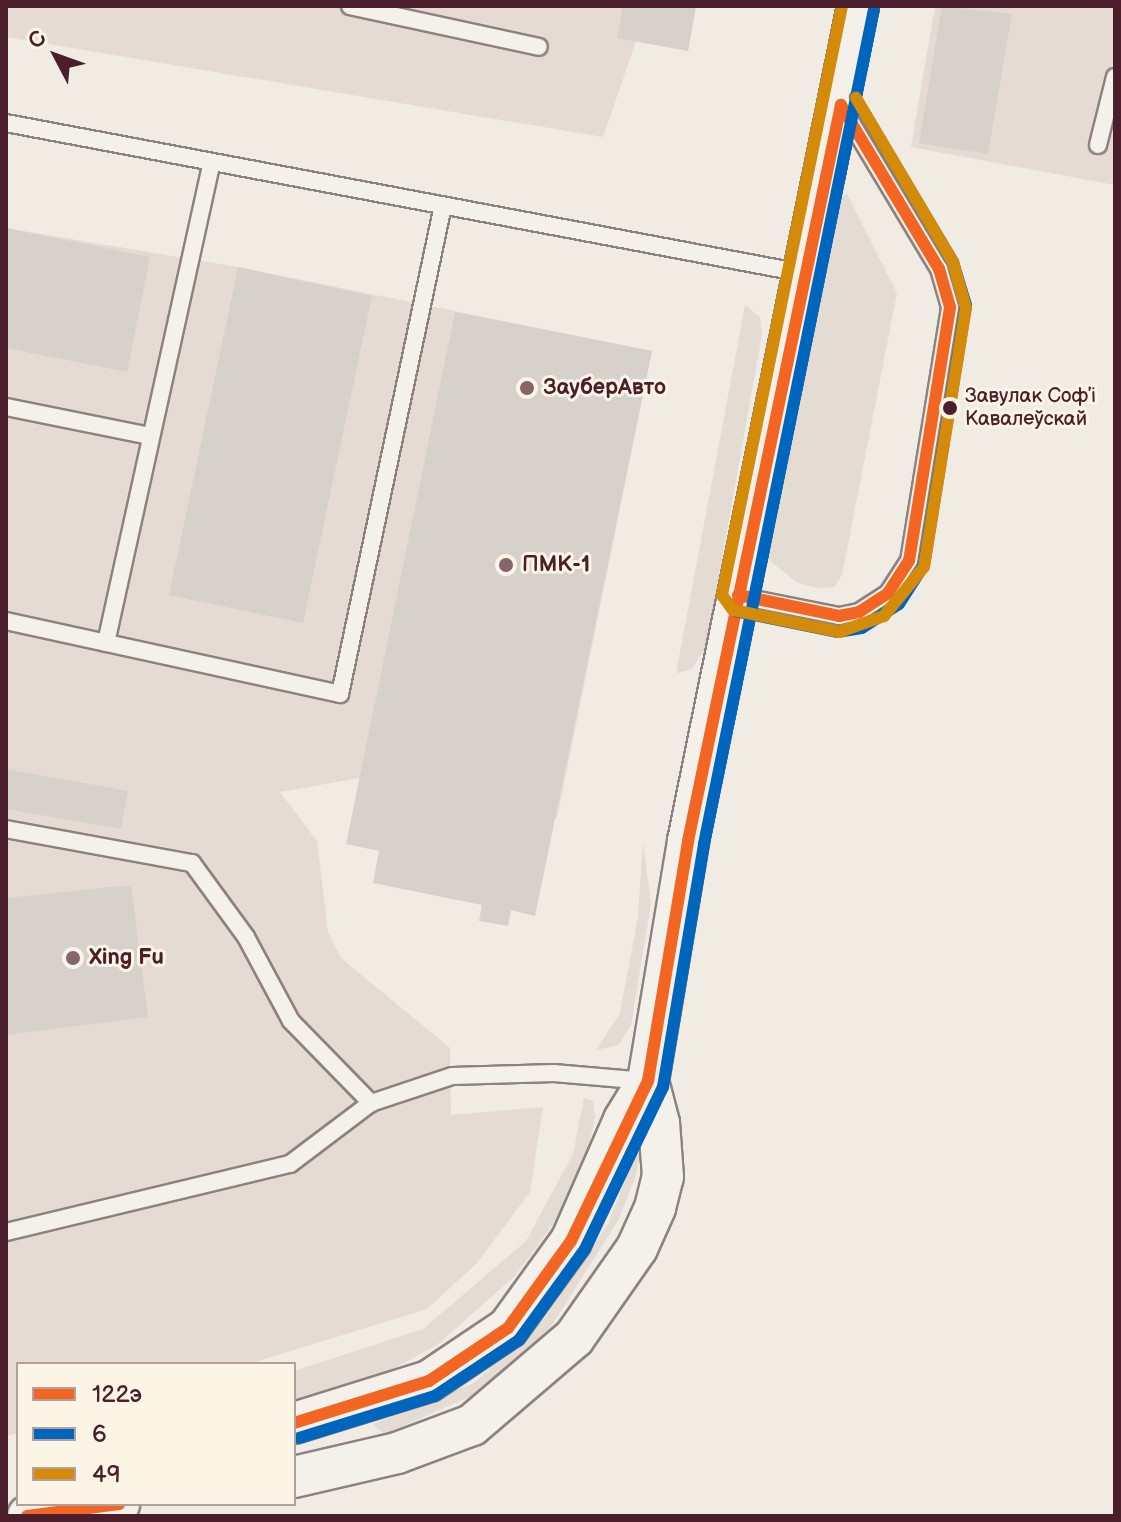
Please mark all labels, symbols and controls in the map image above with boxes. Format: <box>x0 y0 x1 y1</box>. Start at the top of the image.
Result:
north arrow <box>16 16 96 96</box>
text: С <box>22 25 53 55</box>
place label: ЗауберАвто <box>543 375 666 401</box>
marker: ЗауберАвто <box>518 379 536 397</box>
place label: Завулак Софʼі Кавалеўскай <box>965 384 1096 431</box>
marker: Завулак Софʼі Кавалеўскай <box>942 400 958 416</box>
place label: ПМК-1 <box>522 552 590 578</box>
marker: ПМК-1 <box>497 556 515 574</box>
place label: Xing Fu <box>89 945 164 971</box>
marker: Xing Fu <box>64 949 82 967</box>
legend <box>16 1362 296 1506</box>
text: 122э <box>92 1380 142 1409</box>
text: 6 <box>92 1420 107 1449</box>
text: 49 <box>92 1460 121 1489</box>

